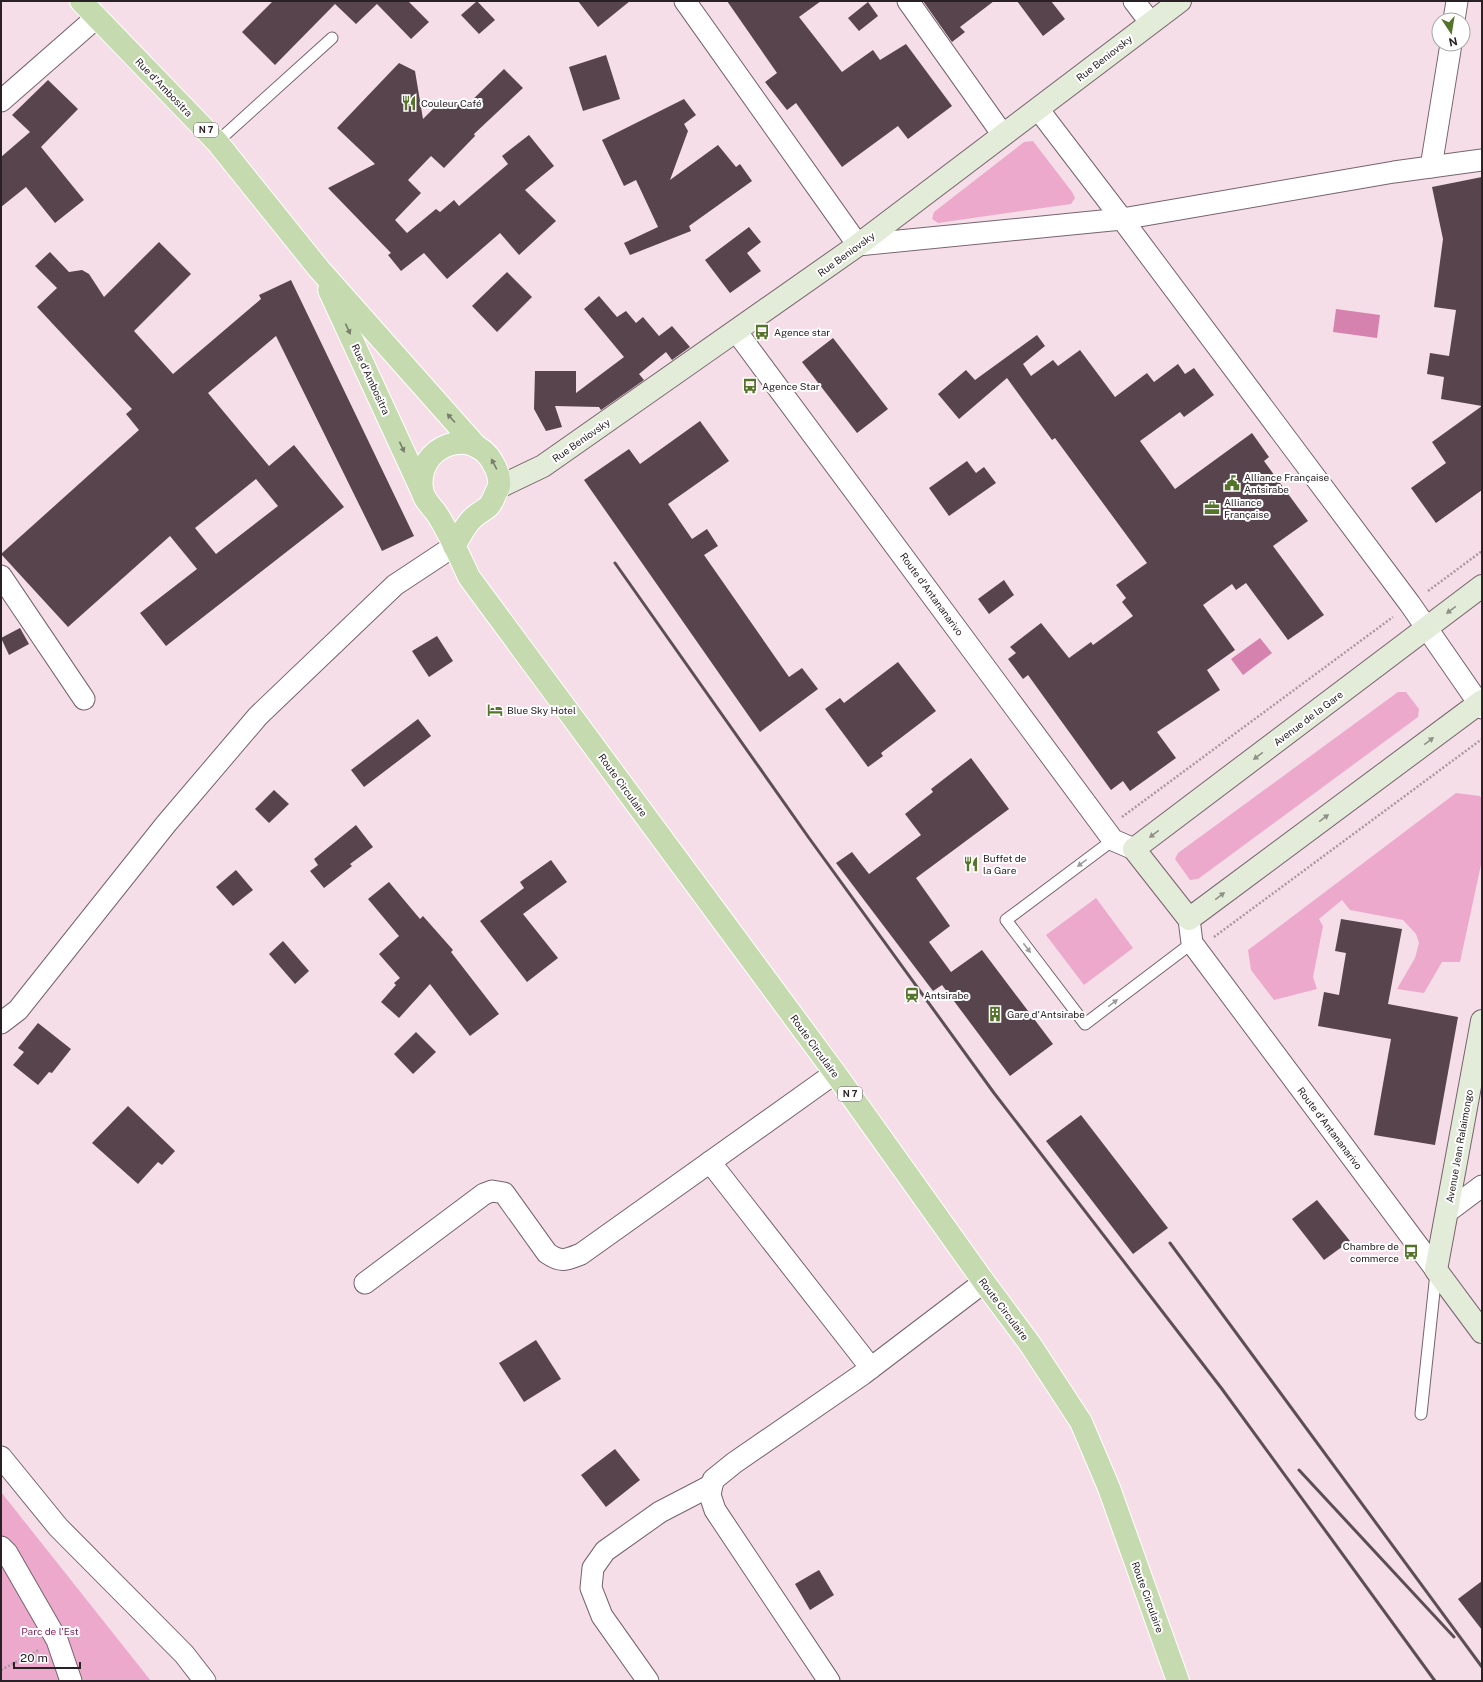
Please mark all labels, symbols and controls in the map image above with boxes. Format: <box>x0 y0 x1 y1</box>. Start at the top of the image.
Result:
north arrow <box>1431 12 1471 52</box>
street label: Rue Beniovsky <box>1074 32 1135 84</box>
text: N <box>1448 35 1459 49</box>
street label: Rue d'Ambositra <box>133 55 195 119</box>
restaurant icon: Couleur Café <box>400 94 418 112</box>
place label: Couleur Café <box>421 97 482 109</box>
road number: N 7 <box>194 123 218 137</box>
street label: Rue Beniovsky <box>815 229 877 279</box>
bus stop icon: Agence star <box>753 323 771 341</box>
one-way arrow <box>345 324 351 336</box>
place label: Agence star <box>774 326 830 338</box>
street label: Rue d'Ambositra <box>349 342 393 416</box>
bus stop icon: Agence Star <box>741 377 759 395</box>
place label: Agence Star <box>762 380 820 392</box>
one-way arrow <box>447 412 456 423</box>
street label: Rue Beniovsky <box>550 415 613 464</box>
one-way arrow <box>399 442 405 453</box>
one-way arrow <box>490 458 497 469</box>
place label: Alliance Française Antsirabe <box>1244 471 1330 495</box>
public building icon: Alliance Française Antsirabe <box>1223 474 1241 492</box>
place label: Alliance Française <box>1224 496 1269 520</box>
office icon: Alliance Française <box>1203 499 1221 517</box>
street label: Route d'Antananarivo <box>898 550 966 638</box>
one-way arrow <box>1445 605 1456 614</box>
street label: Avenue de la Gare <box>1271 688 1345 748</box>
hotel icon: Blue Sky Hotel <box>486 701 504 719</box>
place label: Blue Sky Hotel <box>507 704 576 716</box>
one-way arrow <box>1423 736 1434 745</box>
street label: Route Circulaire <box>596 751 650 819</box>
one-way arrow <box>1252 751 1263 760</box>
one-way arrow <box>1319 814 1330 822</box>
one-way arrow <box>1149 830 1160 838</box>
place label: Buffet de la Gare <box>983 852 1027 876</box>
restaurant icon: Buffet de la Gare <box>962 855 980 873</box>
one-way arrow <box>1077 859 1087 867</box>
one-way arrow <box>1215 892 1225 900</box>
one-way arrow <box>1023 943 1032 954</box>
station icon: Antsirabe <box>903 986 921 1004</box>
place label: Antsirabe <box>924 989 969 1001</box>
one-way arrow <box>1107 998 1118 1007</box>
building icon: Gare d'Antsirabe <box>986 1005 1004 1023</box>
place label: Gare d'Antsirabe <box>1007 1008 1085 1020</box>
street label: Route Circulaire <box>788 1012 842 1080</box>
street label: Route d'Antananarivo <box>1295 1085 1365 1172</box>
road number: N 7 <box>838 1087 862 1101</box>
street label: Avenue Jean Ralaimongo <box>1443 1088 1475 1204</box>
place label: Chambre de commerce <box>1343 1240 1399 1264</box>
bus stop icon: Chambre de commerce <box>1402 1243 1420 1261</box>
street label: Route Circulaire <box>977 1275 1032 1343</box>
street label: Route Circulaire <box>1130 1560 1167 1635</box>
park label: Parc de l'Est <box>21 1625 79 1637</box>
scale bar <box>14 1644 80 1670</box>
text: 20 m <box>20 1651 48 1665</box>

